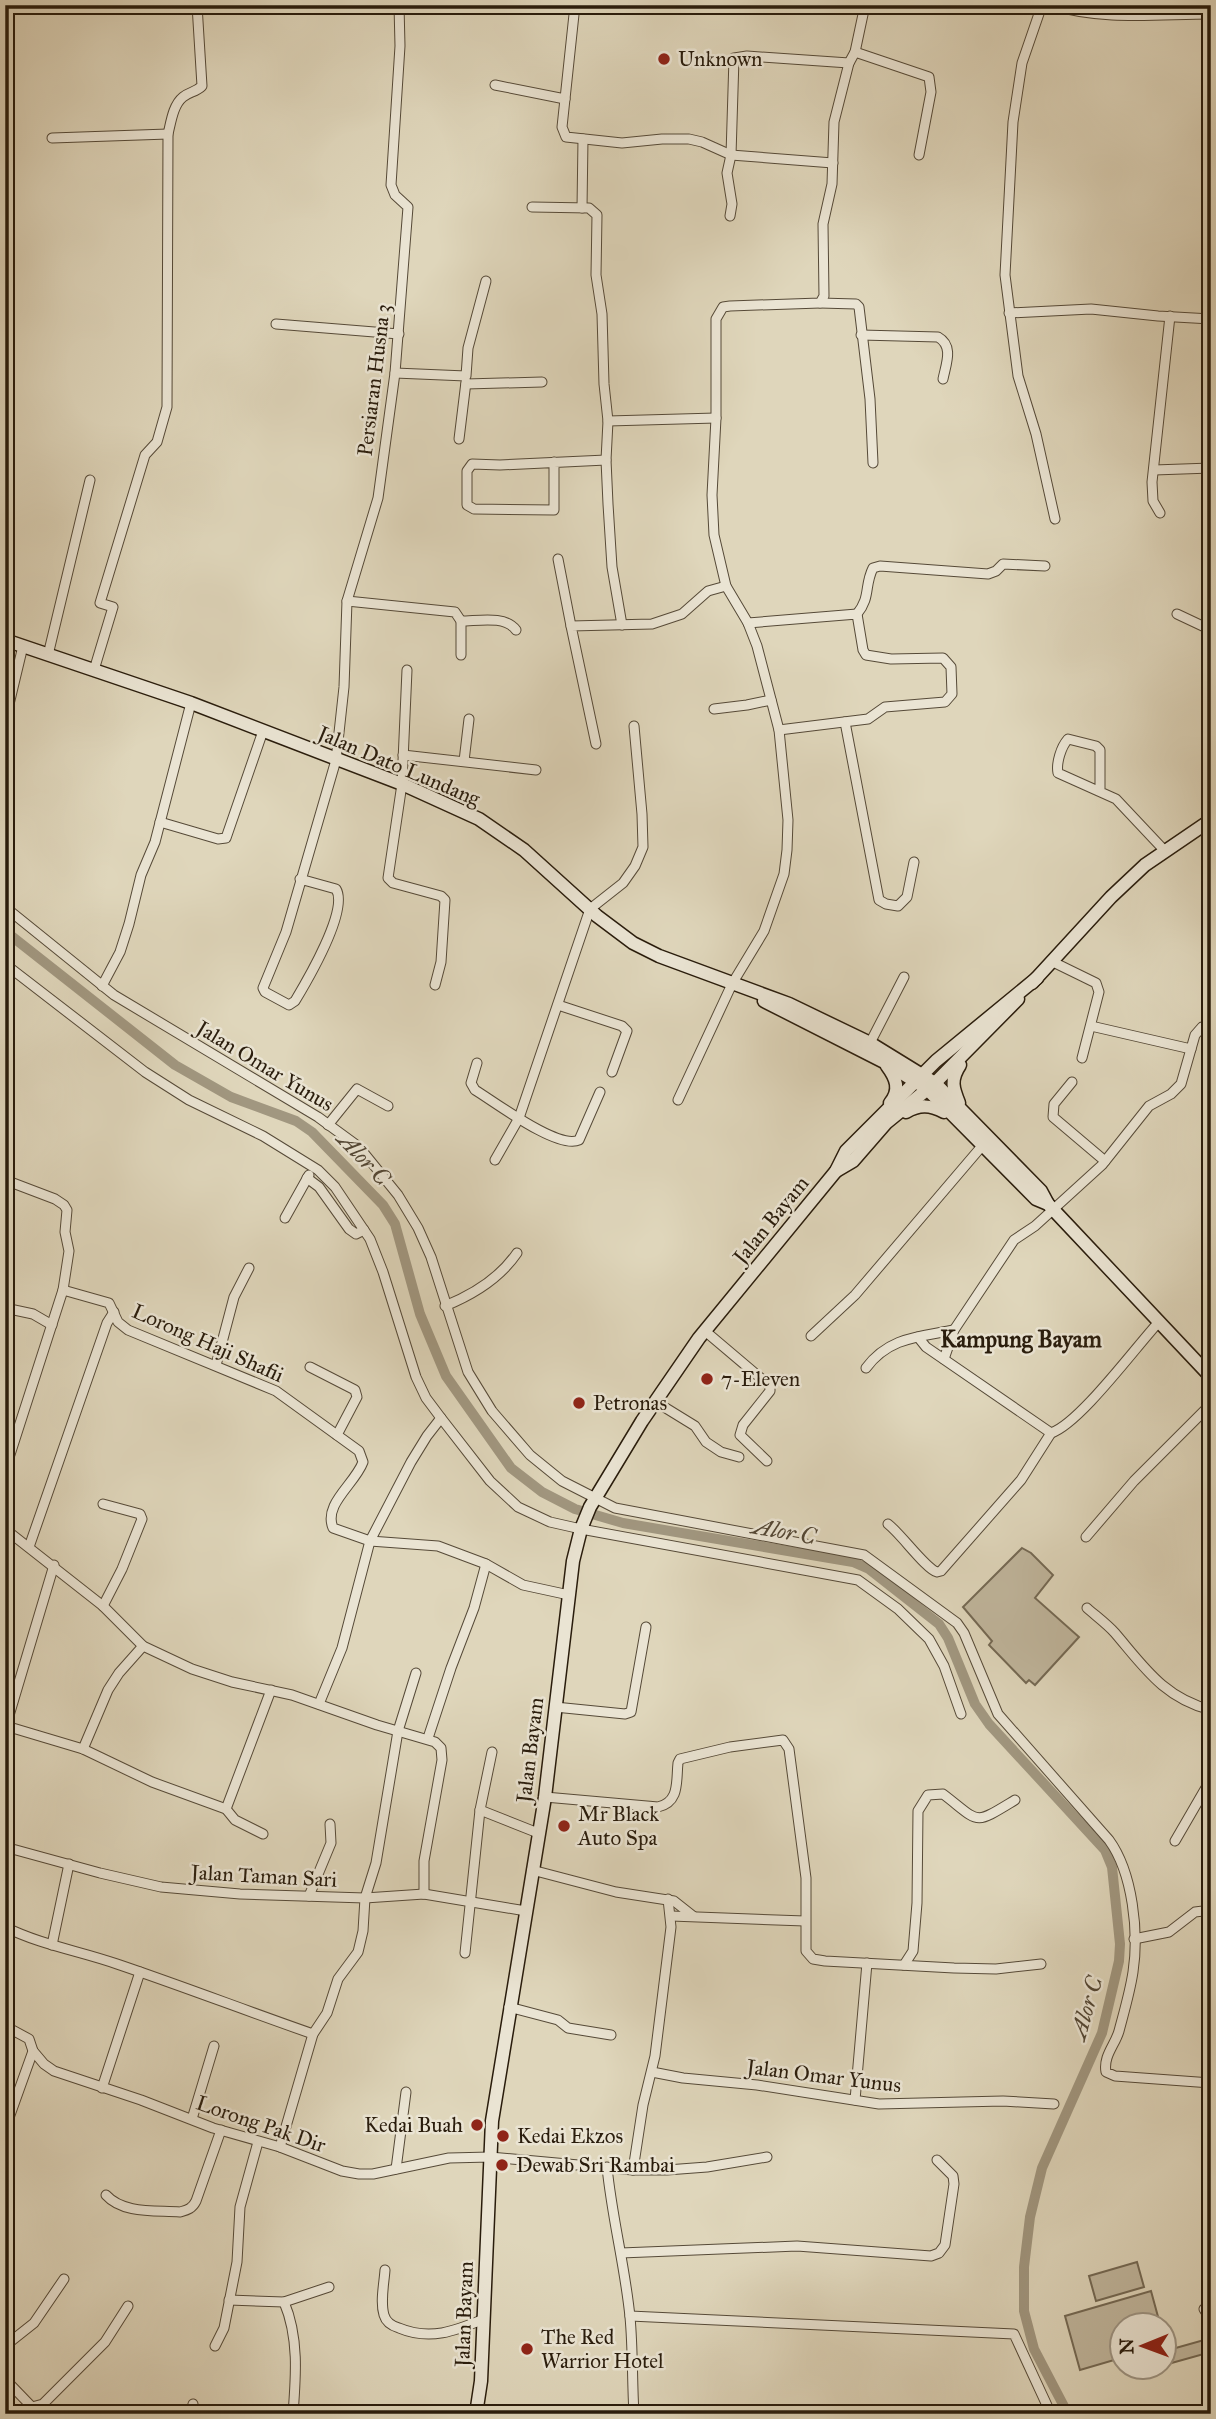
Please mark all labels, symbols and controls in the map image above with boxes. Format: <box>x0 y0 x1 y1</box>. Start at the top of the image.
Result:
place label: Unknown <box>678 46 762 72</box>
marker: Unknown <box>656 51 672 67</box>
street label: Persiaran Husna 3 <box>352 302 396 458</box>
street label: Jalan Dato Lundang <box>312 719 484 812</box>
street label: Jalan Omar Yunus <box>190 1014 338 1117</box>
water label: Alor C <box>330 1124 398 1192</box>
street label: Jalan Bayam <box>726 1170 815 1271</box>
street label: Lorong Haji Shafii <box>128 1298 288 1388</box>
district label: Kampung Bayam <box>940 1325 1102 1354</box>
place label: 7-Eleven <box>721 1366 800 1392</box>
marker: 7-Eleven <box>699 1371 715 1387</box>
place label: Petronas <box>593 1390 667 1416</box>
marker: Petronas <box>571 1395 587 1411</box>
water label: Alor C <box>748 1511 820 1551</box>
street label: Jalan Bayam <box>510 1695 549 1806</box>
place label: Mr Black Auto Spa <box>577 1801 659 1851</box>
marker: Mr Black Auto Spa <box>556 1818 572 1834</box>
street label: Jalan Taman Sari <box>188 1859 338 1893</box>
water label: Alor C <box>1063 1972 1109 2045</box>
street label: Jalan Omar Yunus <box>743 2053 903 2098</box>
street label: Lorong Pak Dir <box>193 2090 329 2158</box>
place label: Kedai Buah <box>364 2112 463 2138</box>
marker: Kedai Buah <box>469 2117 485 2133</box>
place label: Kedai Ekzos <box>517 2123 623 2149</box>
marker: Kedai Ekzos <box>495 2128 511 2144</box>
place label: Dewab Sri Rambai <box>516 2152 675 2178</box>
marker: Dewab Sri Rambai <box>494 2157 510 2173</box>
street label: Jalan Bayam <box>449 2260 479 2369</box>
north arrow <box>1108 2310 1178 2380</box>
place label: The Red Warrior Hotel <box>541 2324 664 2374</box>
text: N <box>1115 2338 1138 2355</box>
marker: The Red Warrior Hotel <box>519 2341 535 2357</box>

